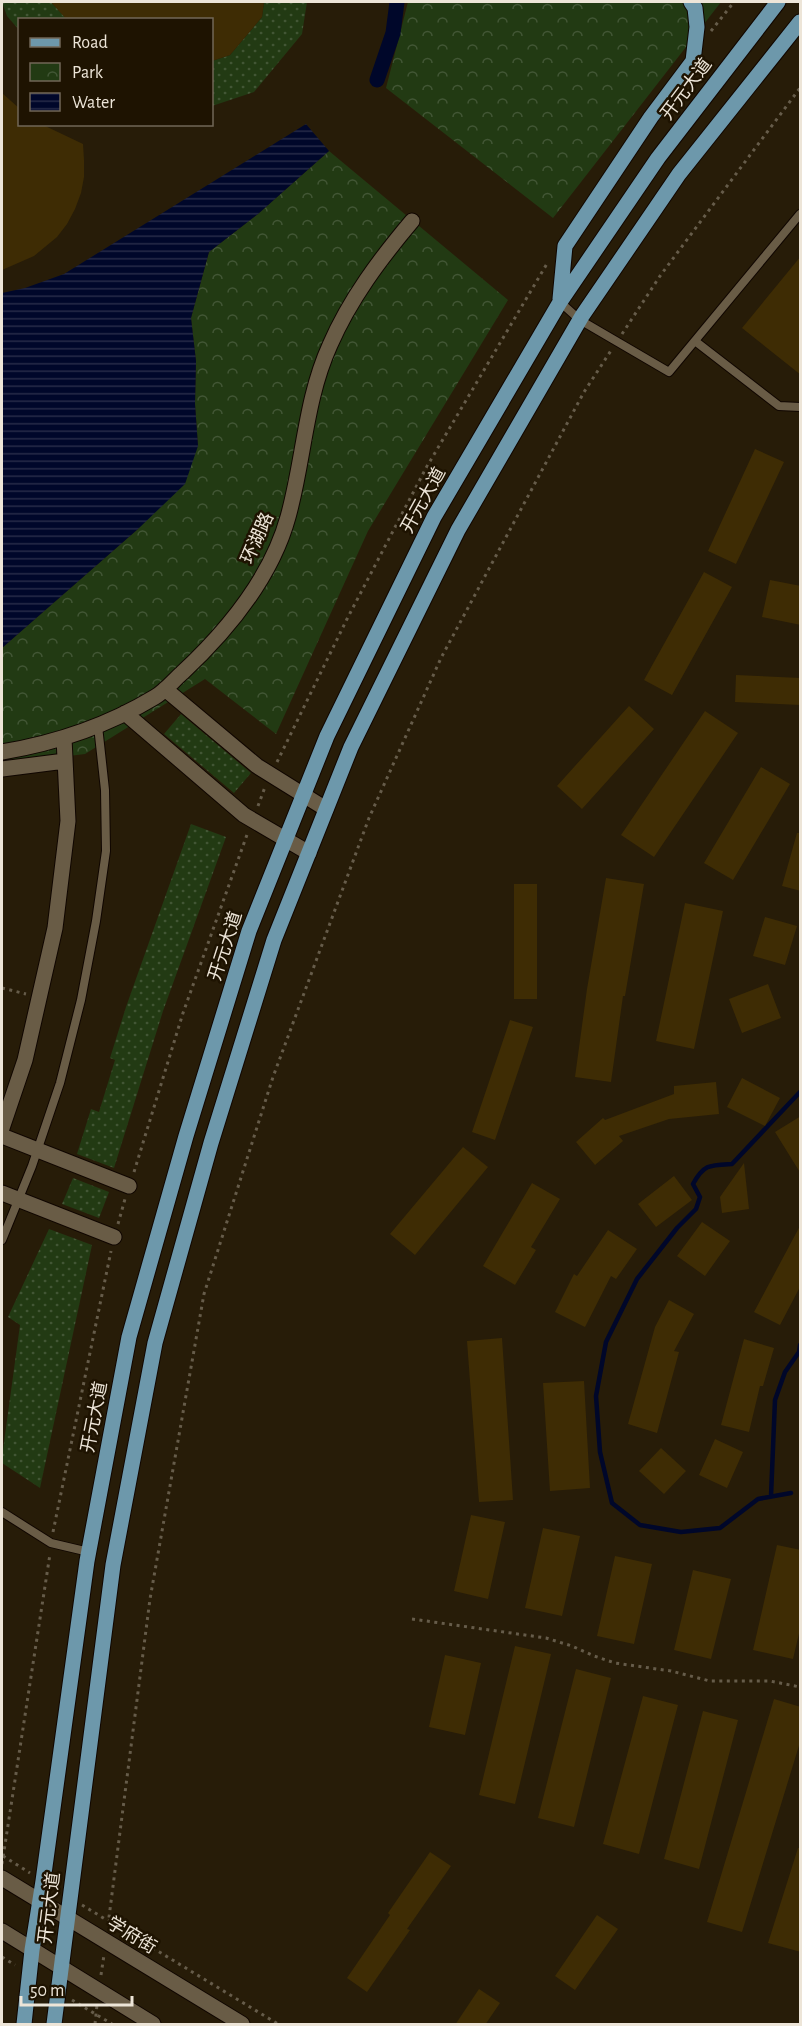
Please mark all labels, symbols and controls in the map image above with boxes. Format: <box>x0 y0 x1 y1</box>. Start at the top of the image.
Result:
legend <box>18 18 213 126</box>
text: Road <box>72 34 108 52</box>
street label: 开元大道 <box>656 54 716 124</box>
text: Park <box>72 64 104 82</box>
text: Water <box>72 94 115 112</box>
street label: 开元大道 <box>397 464 449 536</box>
street label: 环湖路 <box>237 509 277 567</box>
street label: 开元大道 <box>204 909 246 983</box>
street label: 开元大道 <box>77 1380 111 1454</box>
street label: 开元大道 <box>35 1871 63 1945</box>
street label: 学府街 <box>104 1913 160 1957</box>
scale bar <box>21 1969 132 2007</box>
text: 50 m <box>30 1982 64 2000</box>

